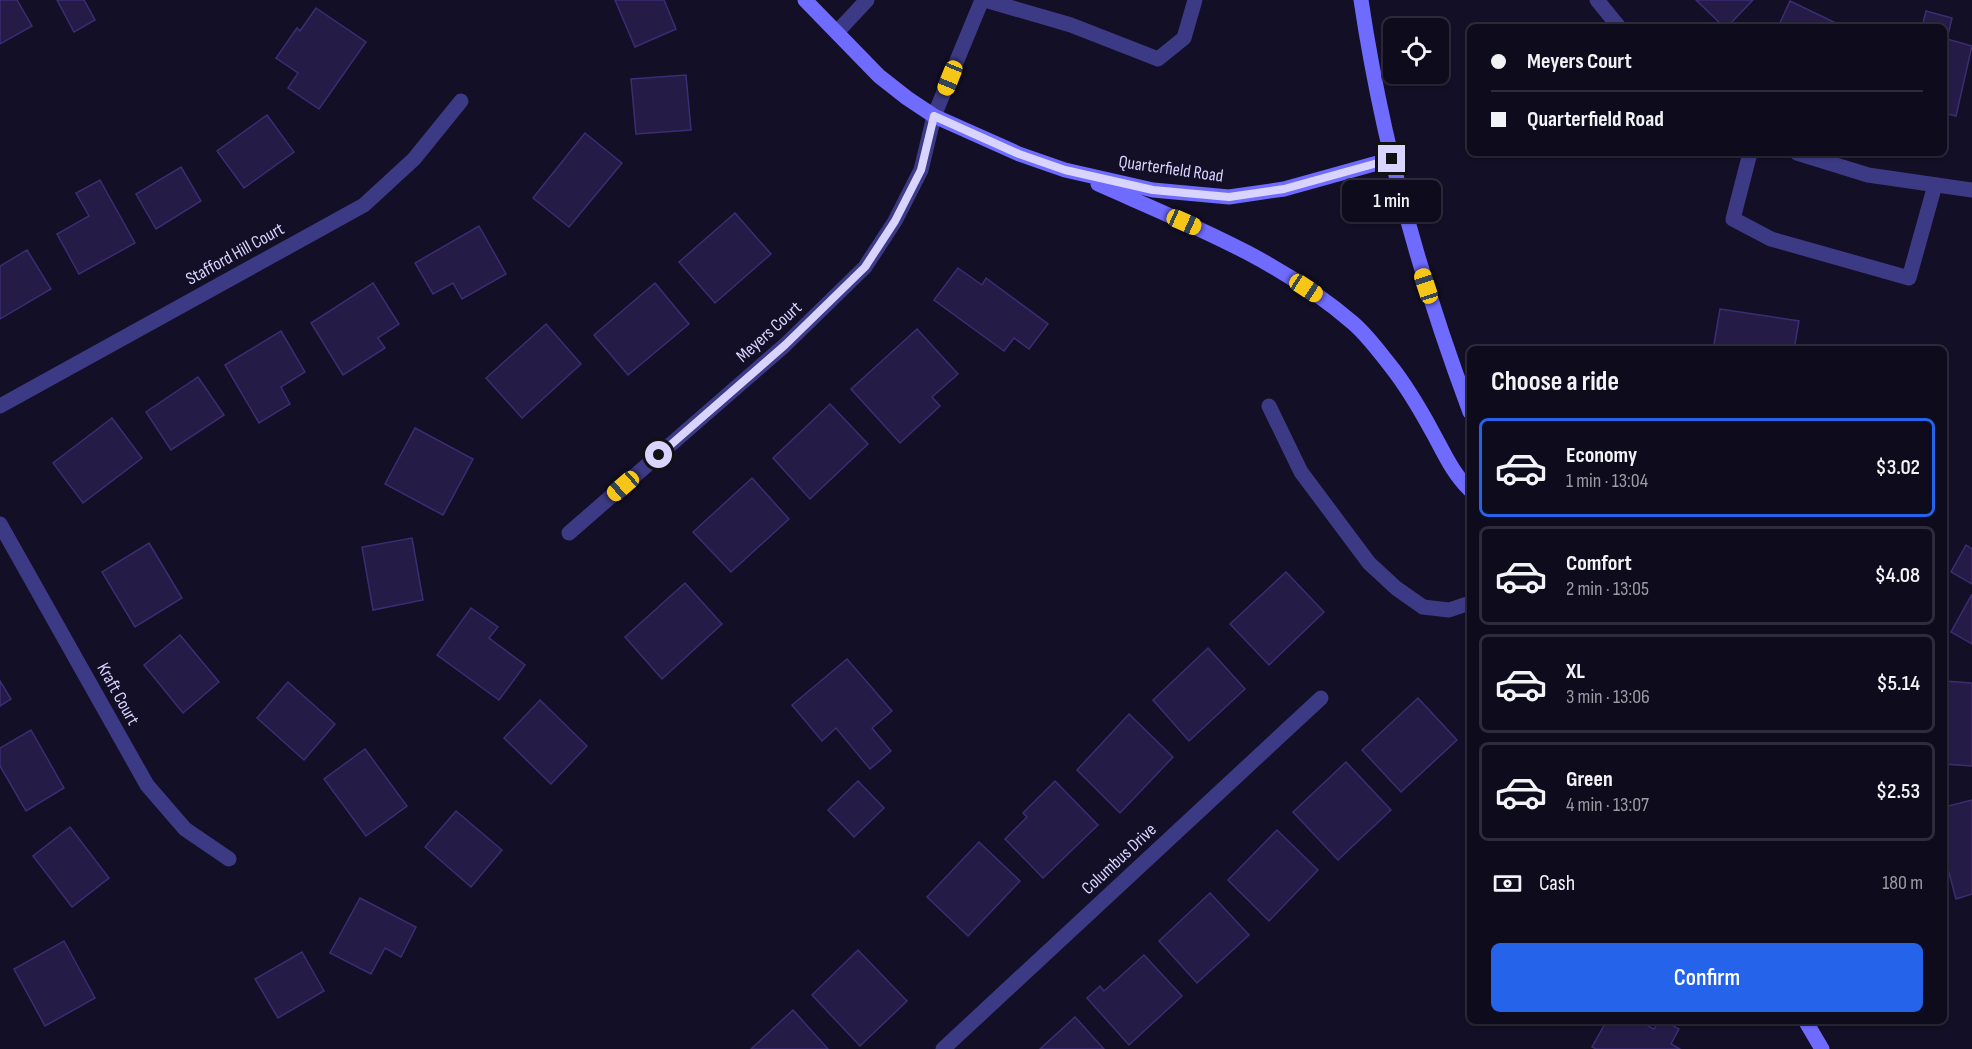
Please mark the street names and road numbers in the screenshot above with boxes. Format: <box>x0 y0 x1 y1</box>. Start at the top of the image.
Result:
street label: Quarterfield Road <box>1117 151 1225 187</box>
street label: Stafford Hill Court <box>182 218 288 290</box>
street label: Meyers Court <box>732 297 806 367</box>
street label: Kraft Court <box>92 659 144 729</box>
street label: Columbus Drive <box>1077 819 1161 899</box>

